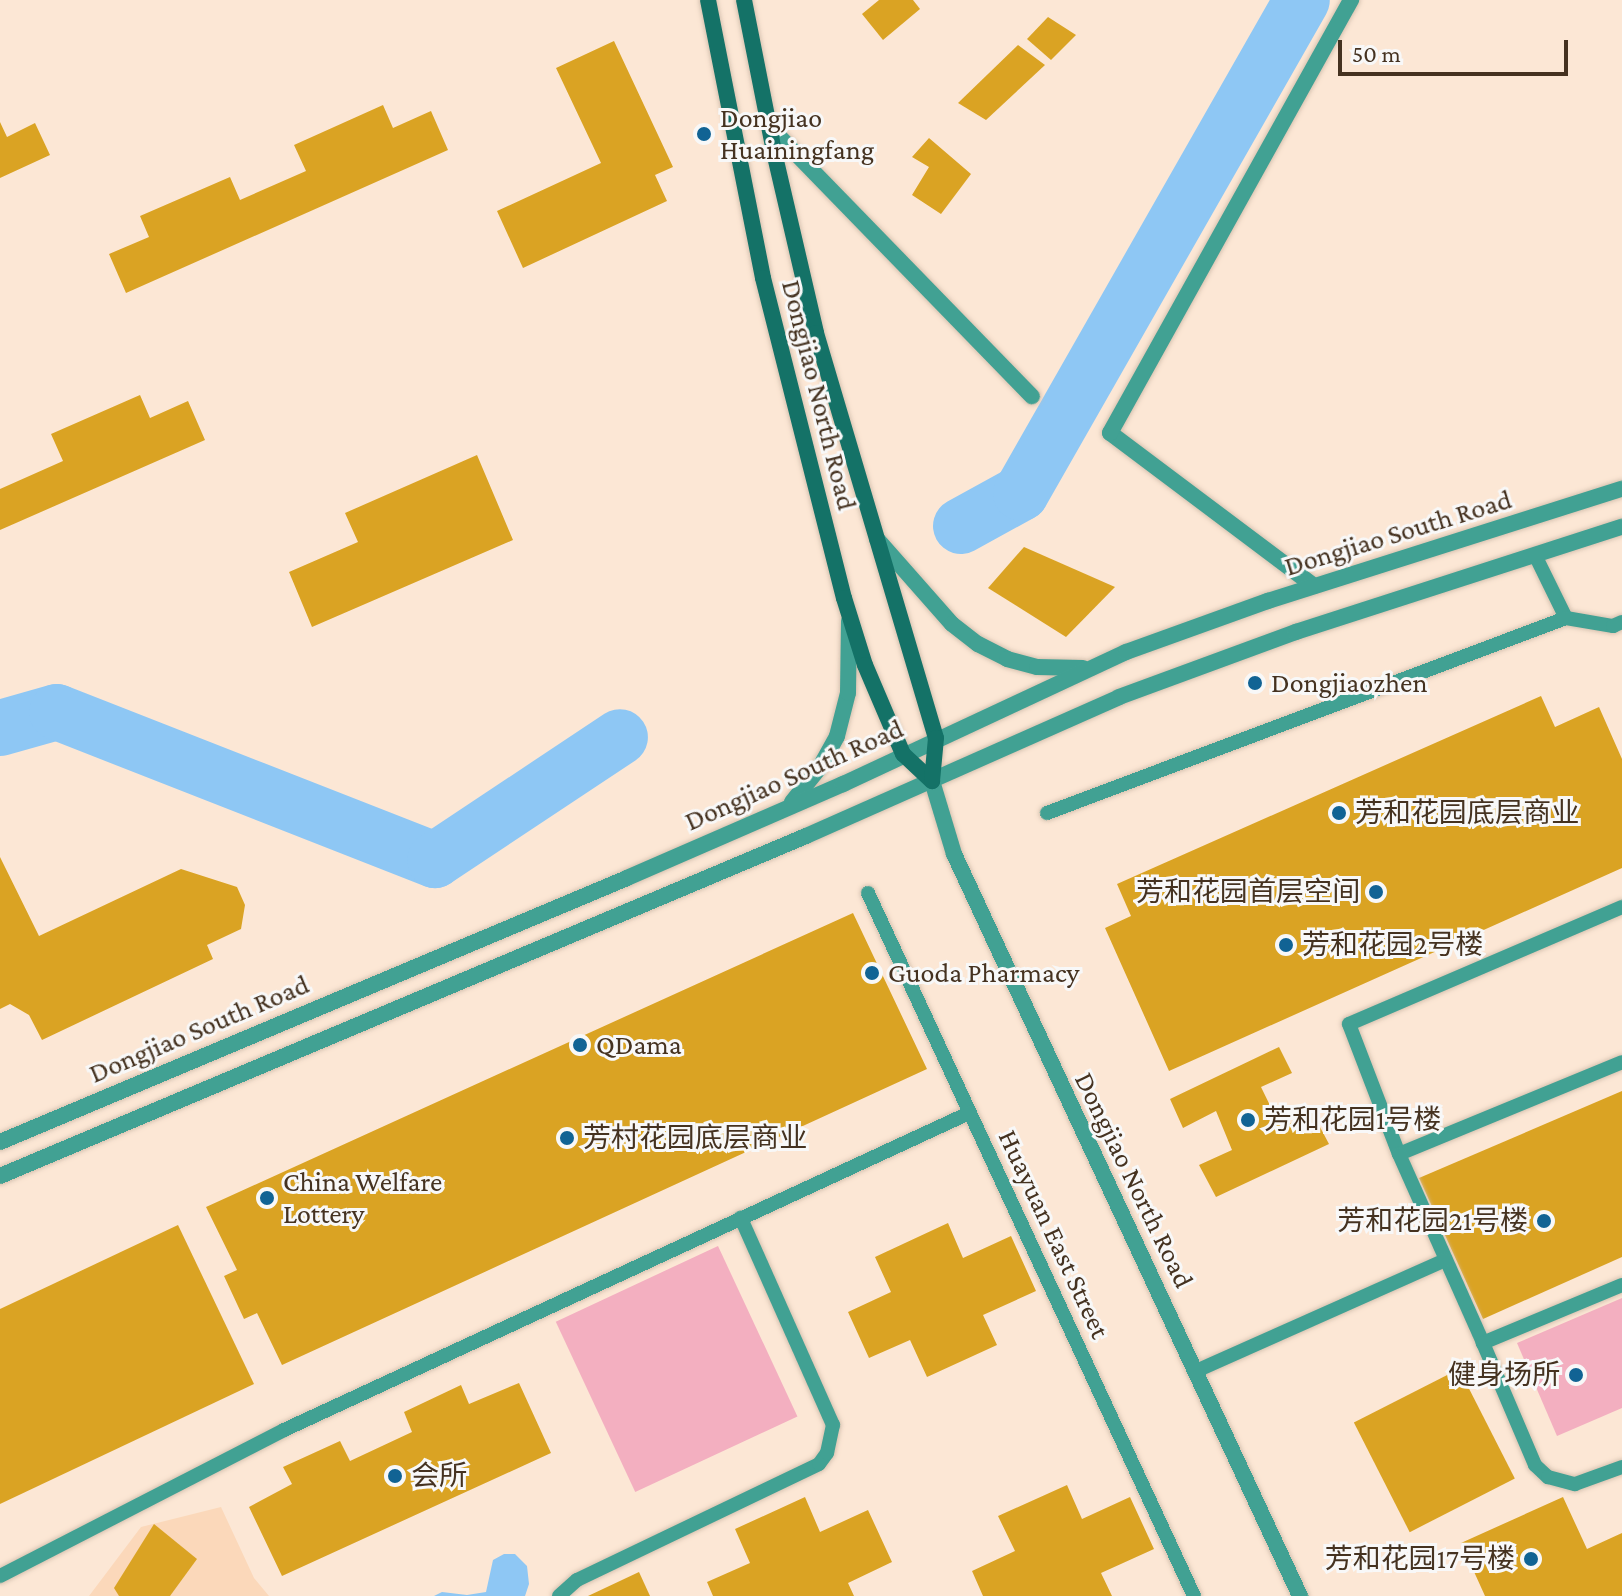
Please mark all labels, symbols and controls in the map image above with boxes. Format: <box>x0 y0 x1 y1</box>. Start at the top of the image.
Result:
scale bar <box>1342 24 1572 74</box>
text: 50 m <box>1352 40 1401 67</box>
place label: Dongjiao Huainingfang <box>720 101 874 167</box>
marker: Dongjiao Huainingfang <box>695 125 713 143</box>
street label: Dongjiao North Road <box>774 277 864 513</box>
street label: Dongjiao South Road <box>1280 482 1516 584</box>
place label: Dongjiaozhen <box>1271 666 1427 700</box>
marker: Dongjiaozhen <box>1246 674 1264 692</box>
street label: Dongjiao South Road <box>680 712 908 838</box>
place label: 芳和花园底层商业 <box>1355 796 1579 830</box>
marker: 芳和花园底层商业 <box>1330 804 1348 822</box>
place label: 芳和花园首层空间 <box>1136 875 1360 909</box>
marker: 芳和花园首层空间 <box>1367 883 1385 901</box>
place label: 芳和花园2号楼 <box>1302 928 1483 962</box>
marker: 芳和花园2号楼 <box>1277 936 1295 954</box>
place label: Guoda Pharmacy <box>888 956 1079 990</box>
marker: Guoda Pharmacy <box>863 964 881 982</box>
street label: Dongjiao South Road <box>84 968 314 1090</box>
place label: QDama <box>596 1028 682 1062</box>
marker: QDama <box>571 1036 589 1054</box>
street label: Dongjiao North Road <box>1067 1067 1201 1293</box>
place label: 芳和花园1号楼 <box>1264 1103 1441 1137</box>
marker: 芳和花园1号楼 <box>1239 1111 1257 1129</box>
place label: 芳村花园底层商业 <box>583 1121 807 1155</box>
street label: Huayuan East Street <box>991 1124 1117 1344</box>
marker: 芳村花园底层商业 <box>558 1129 576 1147</box>
place label: China Welfare Lottery <box>283 1165 442 1231</box>
marker: China Welfare Lottery <box>258 1189 276 1207</box>
place label: 芳和花园21号楼 <box>1337 1204 1528 1238</box>
marker: 芳和花园21号楼 <box>1535 1212 1553 1230</box>
place label: 健身场所 <box>1448 1358 1560 1392</box>
marker: 健身场所 <box>1567 1366 1585 1384</box>
place label: 会所 <box>411 1459 467 1493</box>
marker: 会所 <box>386 1467 404 1485</box>
place label: 芳和花园17号楼 <box>1325 1542 1515 1576</box>
marker: 芳和花园17号楼 <box>1522 1550 1540 1568</box>

